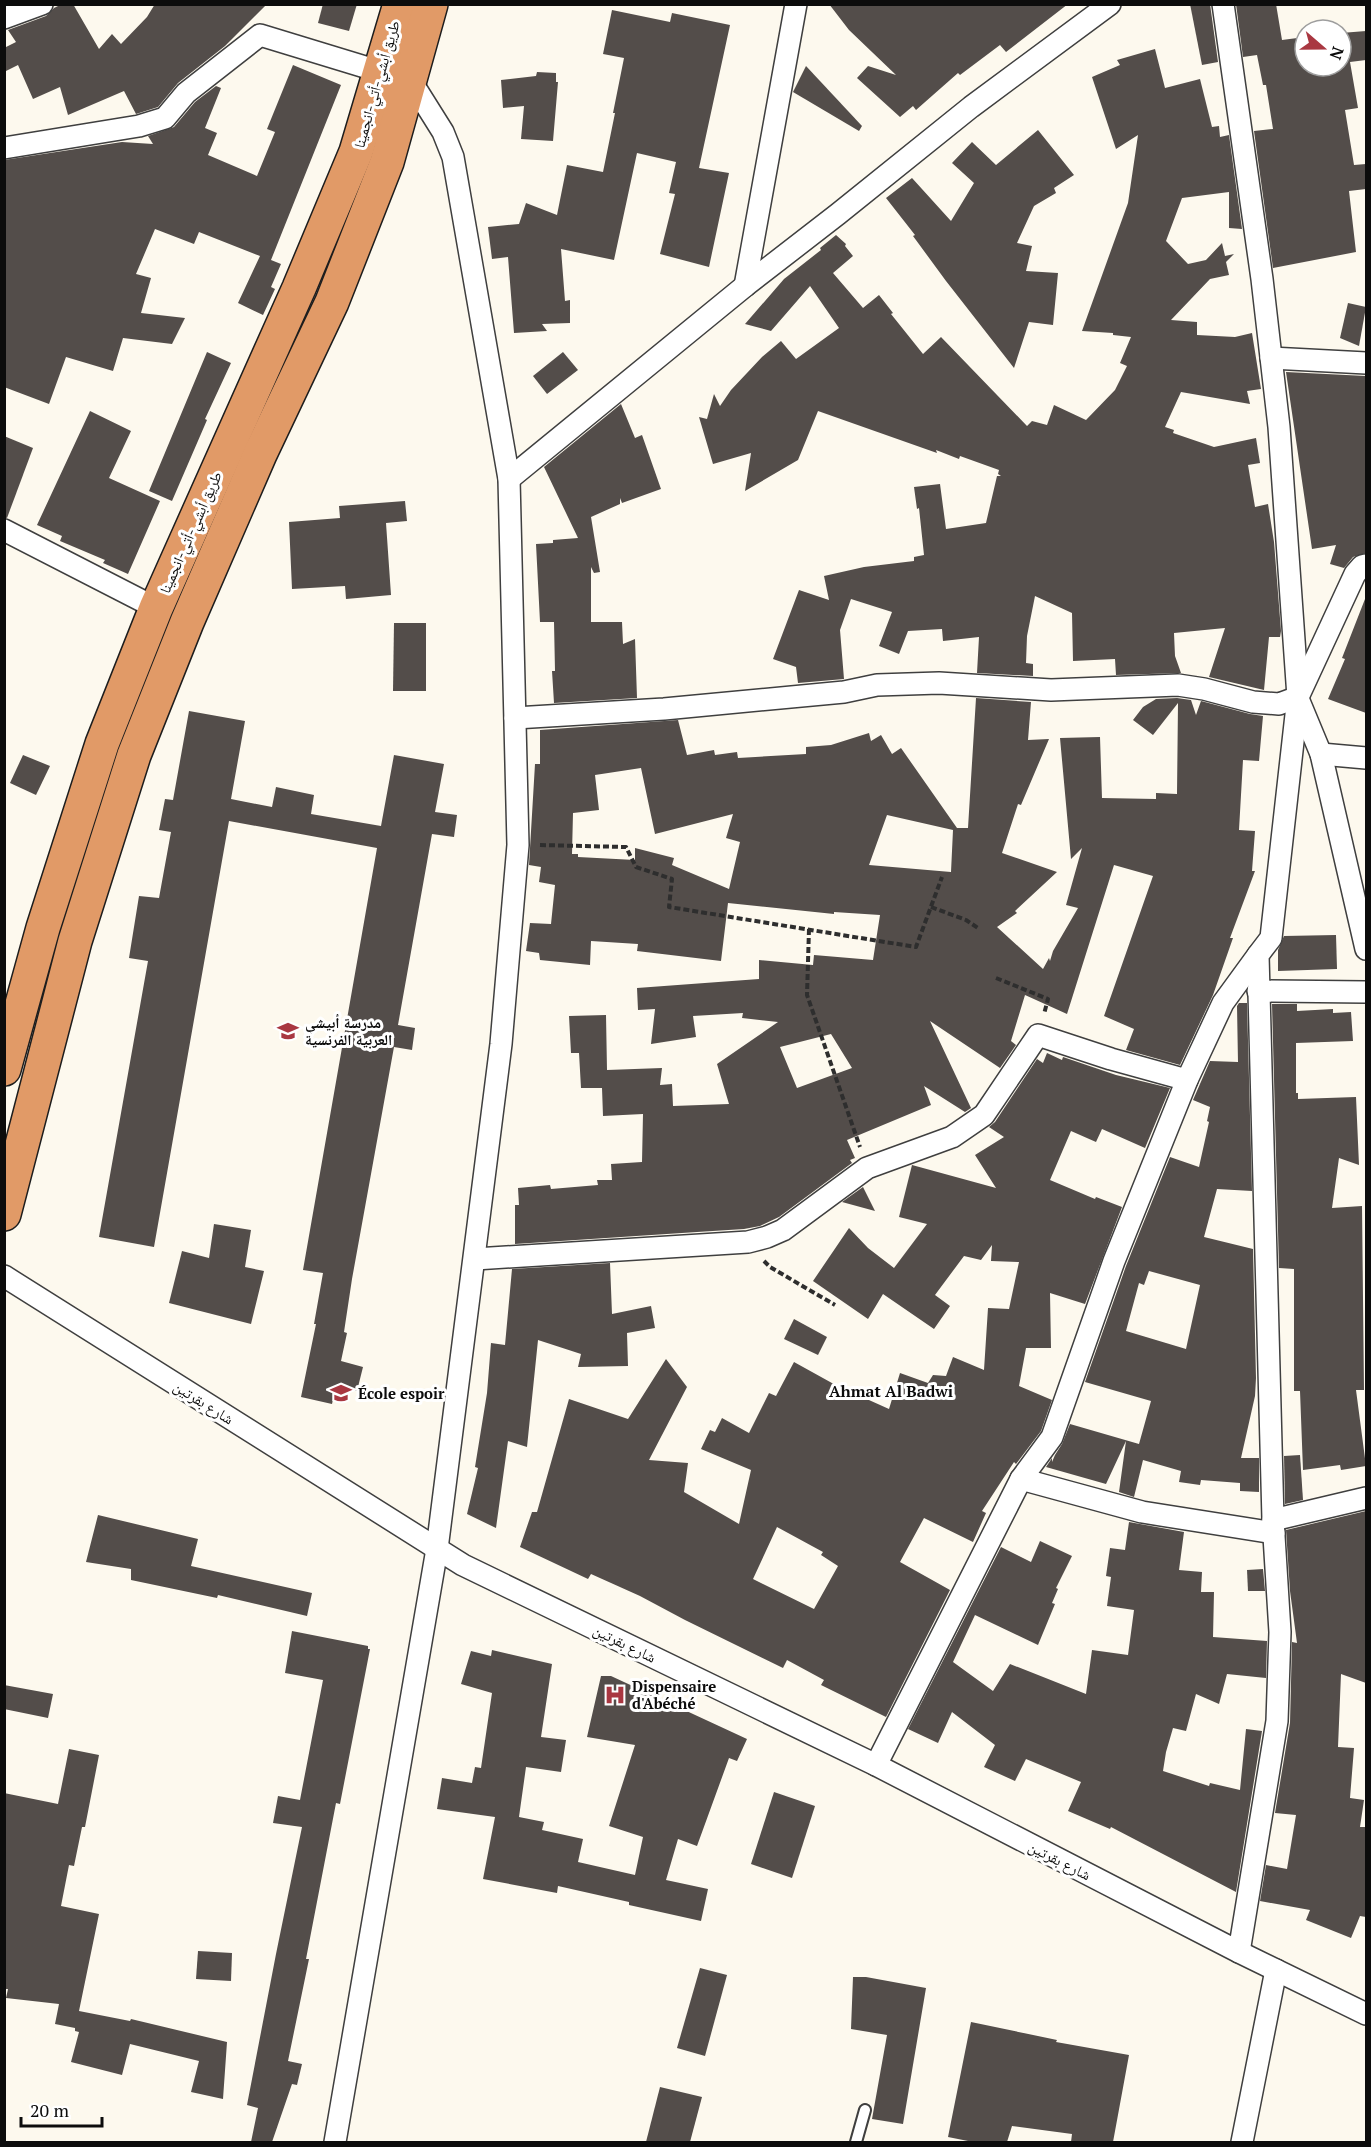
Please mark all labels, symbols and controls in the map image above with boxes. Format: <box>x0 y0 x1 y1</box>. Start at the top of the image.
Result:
street label: طريق أبشي-أتي-انجمينا <box>348 18 406 151</box>
north arrow <box>1293 18 1353 78</box>
text: N <box>1325 44 1350 63</box>
street label: طريق أبشي-أتي-انجمينا <box>154 468 228 597</box>
place label: مدرسة أبيشي العربية الفرنسية <box>305 1012 392 1049</box>
school or university icon: مدرسة أبيشي العربية الفرنسية <box>276 1019 300 1043</box>
street label: شارع بقرتين <box>170 1376 238 1429</box>
district label: Ahmat Al Badwi <box>829 1380 953 1402</box>
school or university icon: École espoir <box>329 1381 353 1405</box>
place label: École espoir <box>358 1383 445 1403</box>
street label: شارع بقرتين <box>590 1619 660 1668</box>
place label: Dispensaire d'Abéché <box>632 1676 716 1713</box>
hospital icon: Dispensaire d'Abéché <box>603 1683 627 1707</box>
street label: شارع بقرتين <box>1025 1836 1095 1885</box>
scale bar <box>21 2090 102 2128</box>
text: 20 m <box>30 2098 70 2122</box>

